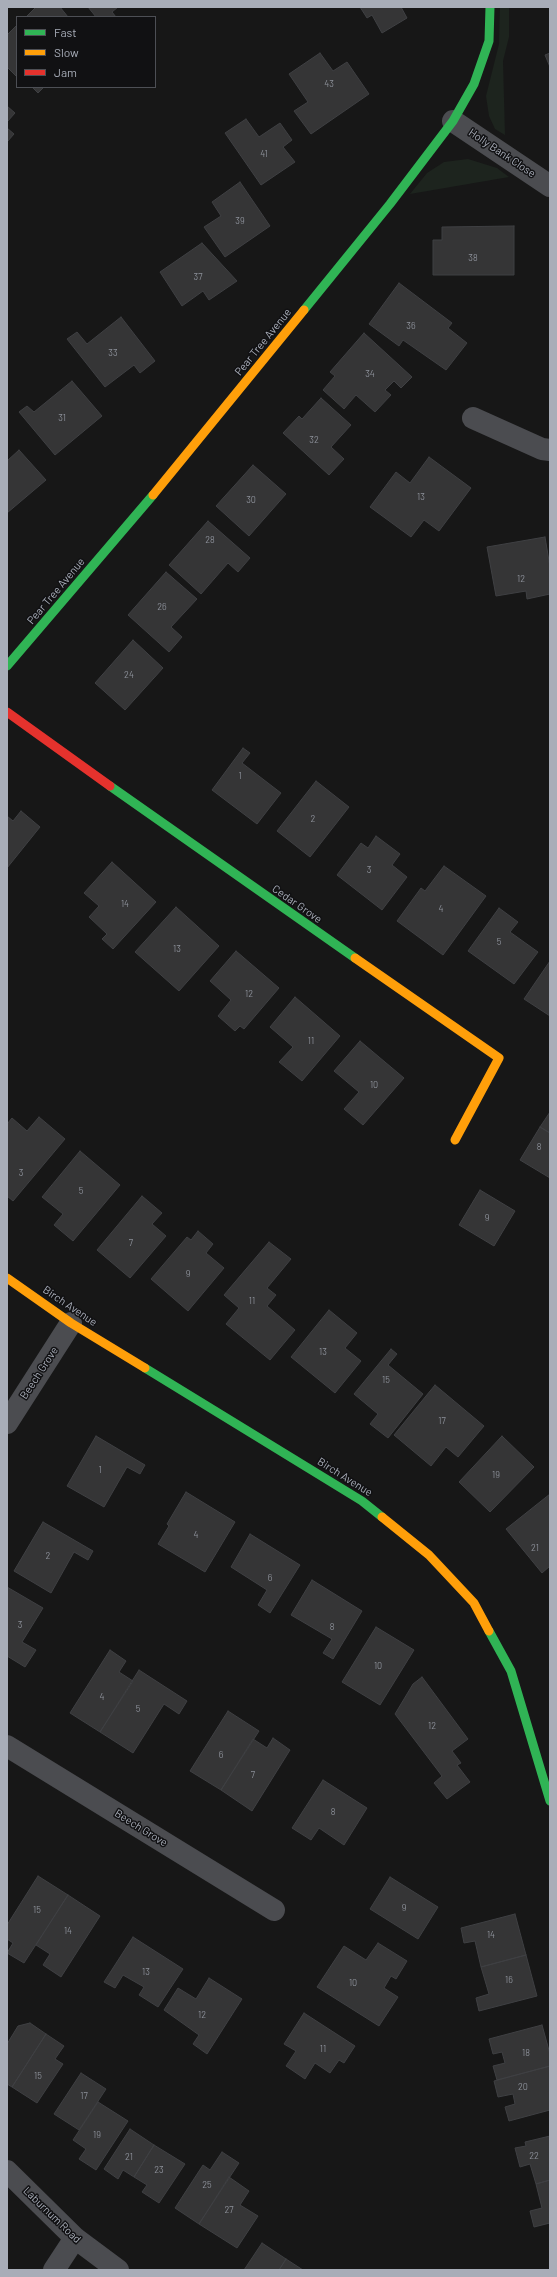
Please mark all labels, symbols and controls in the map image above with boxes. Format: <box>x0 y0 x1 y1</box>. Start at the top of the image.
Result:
legend <box>16 16 156 88</box>
text: Fast <box>54 25 77 39</box>
text: Slow <box>54 45 79 59</box>
text: Jam <box>54 65 77 79</box>
house number: 43 <box>324 79 334 89</box>
street label: Holly Bank Close <box>466 126 538 180</box>
house number: 41 <box>260 149 268 159</box>
house number: 39 <box>235 216 245 226</box>
house number: 38 <box>468 253 478 263</box>
house number: 37 <box>194 272 202 282</box>
street label: Pear Tree Avenue <box>232 306 294 378</box>
house number: 36 <box>406 321 416 331</box>
house number: 33 <box>108 348 118 358</box>
house number: 34 <box>365 369 375 379</box>
house number: 31 <box>58 413 66 423</box>
house number: 32 <box>309 435 319 445</box>
house number: 13 <box>417 492 425 502</box>
house number: 30 <box>246 495 256 505</box>
house number: 28 <box>205 535 215 545</box>
street label: Pear Tree Avenue <box>24 555 88 627</box>
house number: 12 <box>517 574 525 584</box>
house number: 26 <box>157 602 167 612</box>
house number: 24 <box>124 670 134 680</box>
house number: 1 <box>238 771 242 781</box>
house number: 2 <box>311 814 315 824</box>
house number: 3 <box>367 865 371 875</box>
street label: Cedar Grove <box>270 882 324 926</box>
house number: 14 <box>121 899 129 909</box>
house number: 4 <box>439 904 443 914</box>
house number: 5 <box>497 937 501 947</box>
house number: 13 <box>173 944 181 954</box>
house number: 12 <box>245 989 253 999</box>
house number: 11 <box>308 1036 314 1046</box>
house number: 10 <box>370 1080 378 1090</box>
house number: 8 <box>537 1142 541 1152</box>
house number: 3 <box>19 1168 23 1178</box>
house number: 5 <box>79 1186 83 1196</box>
house number: 9 <box>485 1213 489 1223</box>
house number: 7 <box>129 1238 133 1248</box>
house number: 9 <box>186 1269 190 1279</box>
street label: Birch Avenue <box>40 1283 100 1329</box>
house number: 11 <box>249 1296 255 1306</box>
street label: Beech Grove <box>17 1344 61 1402</box>
house number: 13 <box>319 1347 327 1357</box>
house number: 15 <box>382 1375 390 1385</box>
house number: 17 <box>438 1416 446 1426</box>
street label: Birch Avenue <box>315 1455 375 1499</box>
house number: 1 <box>98 1465 102 1475</box>
house number: 19 <box>492 1470 500 1480</box>
house number: 4 <box>194 1530 198 1540</box>
house number: 21 <box>531 1543 539 1553</box>
house number: 2 <box>46 1551 50 1561</box>
house number: 6 <box>268 1573 272 1583</box>
house number: 3 <box>18 1620 22 1630</box>
house number: 8 <box>330 1622 334 1632</box>
house number: 10 <box>374 1661 382 1671</box>
house number: 4 <box>100 1692 104 1702</box>
house number: 5 <box>136 1704 140 1714</box>
house number: 12 <box>428 1721 436 1731</box>
house number: 6 <box>219 1750 223 1760</box>
house number: 7 <box>251 1770 255 1780</box>
street label: Beech Grove <box>112 1807 170 1849</box>
house number: 8 <box>331 1807 335 1817</box>
house number: 9 <box>402 1903 406 1913</box>
house number: 15 <box>33 1905 41 1915</box>
house number: 14 <box>64 1926 72 1936</box>
house number: 14 <box>487 1930 495 1940</box>
house number: 13 <box>142 1967 150 1977</box>
house number: 16 <box>505 1975 513 1985</box>
house number: 10 <box>349 1978 357 1988</box>
house number: 12 <box>198 2010 206 2020</box>
house number: 11 <box>320 2044 326 2054</box>
house number: 18 <box>522 2048 530 2058</box>
house number: 15 <box>34 2071 42 2081</box>
house number: 20 <box>518 2082 528 2092</box>
house number: 17 <box>80 2091 88 2101</box>
house number: 19 <box>93 2130 101 2140</box>
house number: 22 <box>529 2151 539 2161</box>
house number: 21 <box>125 2152 133 2162</box>
house number: 23 <box>154 2165 164 2175</box>
house number: 25 <box>202 2180 212 2190</box>
street label: Laburnum Road <box>20 2184 84 2246</box>
house number: 27 <box>224 2205 234 2215</box>

